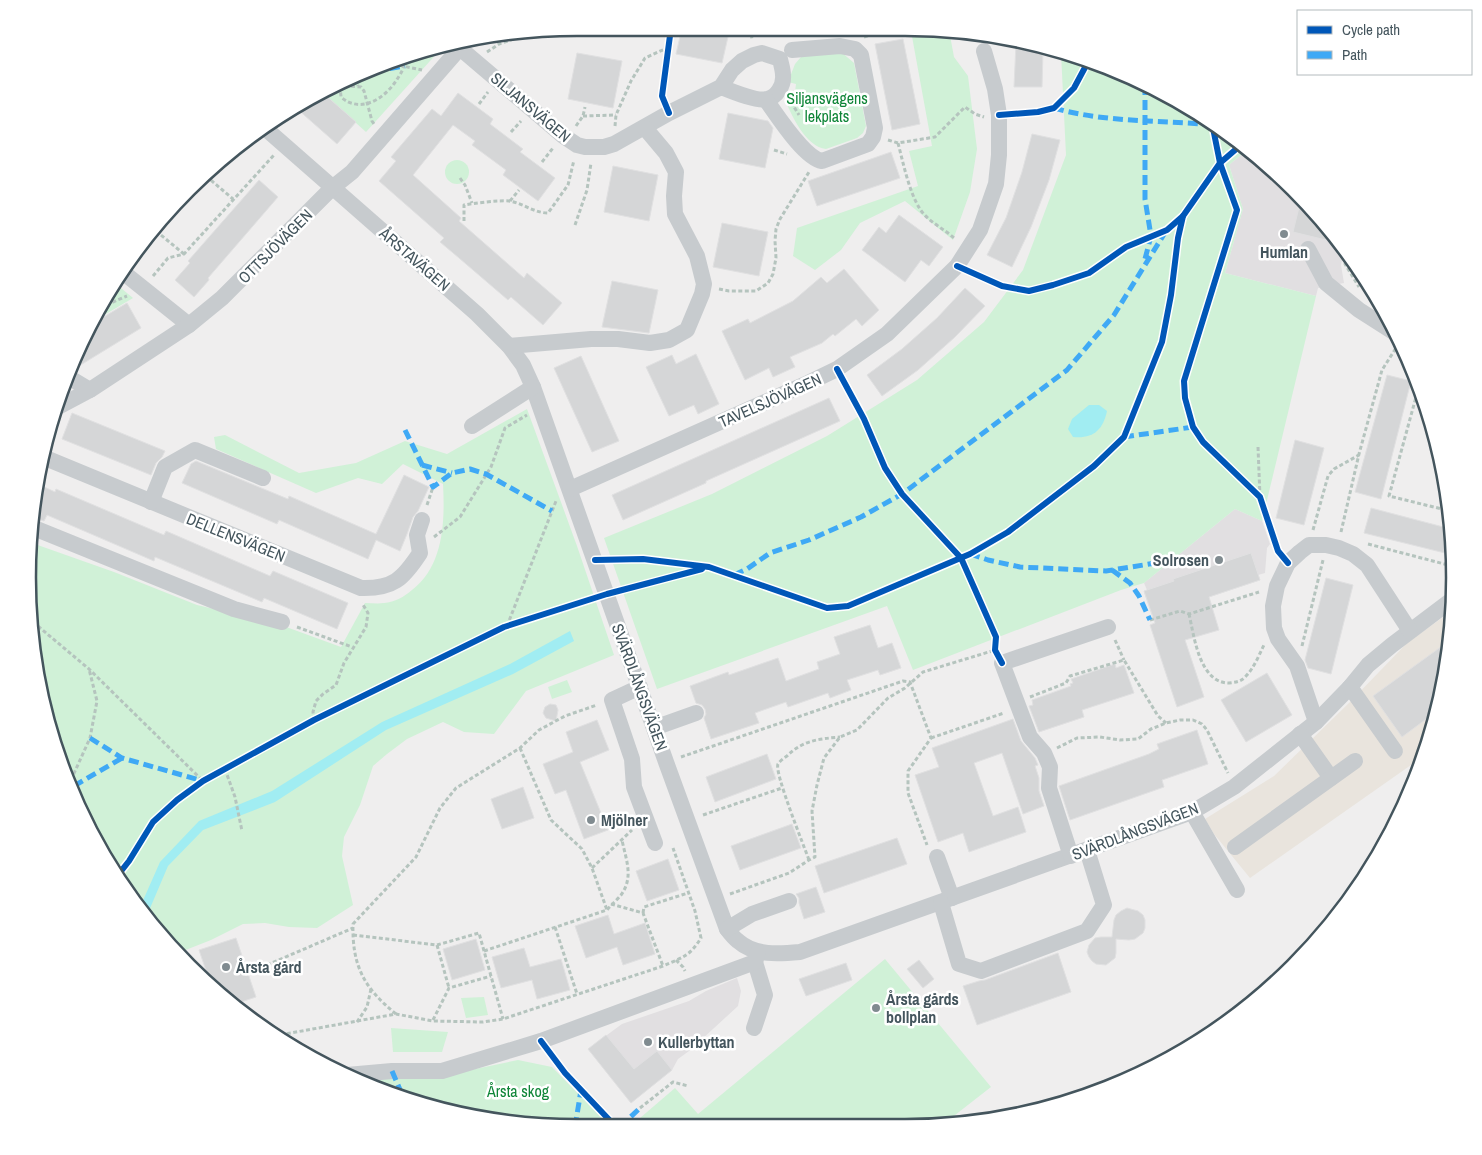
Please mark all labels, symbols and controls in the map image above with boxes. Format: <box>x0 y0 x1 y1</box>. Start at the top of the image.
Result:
legend <box>1297 10 1472 75</box>
text: Cycle path <box>1342 19 1400 40</box>
text: Path <box>1342 44 1367 65</box>
street label: SILJANSVÄGEN <box>486 67 576 147</box>
park label: Siljansvägens lekplats <box>786 87 868 127</box>
street label: OTTSJÖVÄGEN <box>233 204 317 288</box>
street label: ÅRSTAVÄGEN <box>374 222 455 296</box>
marker: Humlan <box>1278 228 1290 240</box>
place label: Humlan <box>1260 241 1308 263</box>
street label: TAVELSJÖVÄGEN <box>715 368 825 432</box>
street label: DELLENSVÄGEN <box>183 507 289 567</box>
place label: Solrosen <box>1153 549 1209 571</box>
marker: Solrosen <box>1213 554 1225 566</box>
street label: SVÄRDLÅNGSVÄGEN <box>607 620 673 754</box>
street label: SVÄRDLÅNGSVÄGEN <box>1069 797 1201 865</box>
place label: Mjölner <box>601 809 649 831</box>
marker: Mjölner <box>585 814 597 826</box>
place label: Årsta gård <box>236 956 302 978</box>
marker: Årsta gård <box>220 961 232 973</box>
place label: Årsta gårds bollplan <box>886 988 959 1028</box>
marker: Årsta gårds bollplan <box>870 1002 882 1014</box>
place label: Kullerbyttan <box>658 1031 735 1053</box>
marker: Kullerbyttan <box>642 1036 654 1048</box>
park label: Årsta skog <box>486 1080 550 1102</box>

